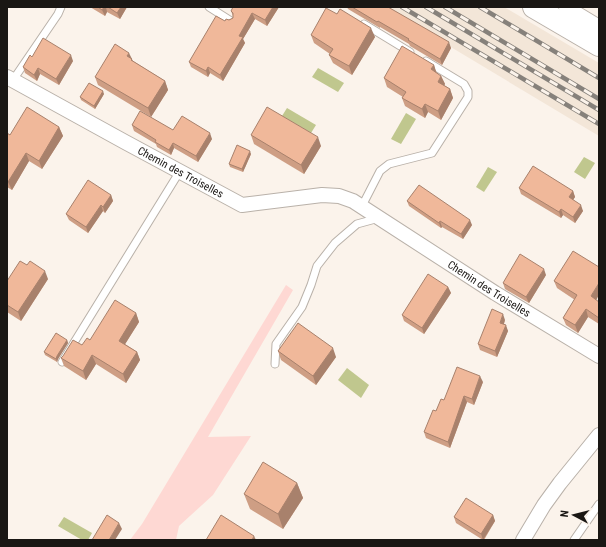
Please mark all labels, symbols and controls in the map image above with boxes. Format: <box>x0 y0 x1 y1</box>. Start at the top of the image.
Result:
street label: Chemin des Troiselles <box>136 144 226 200</box>
street label: Chemin des Troiselles <box>445 258 533 319</box>
north arrow <box>554 495 594 535</box>
text: N <box>558 509 571 518</box>

